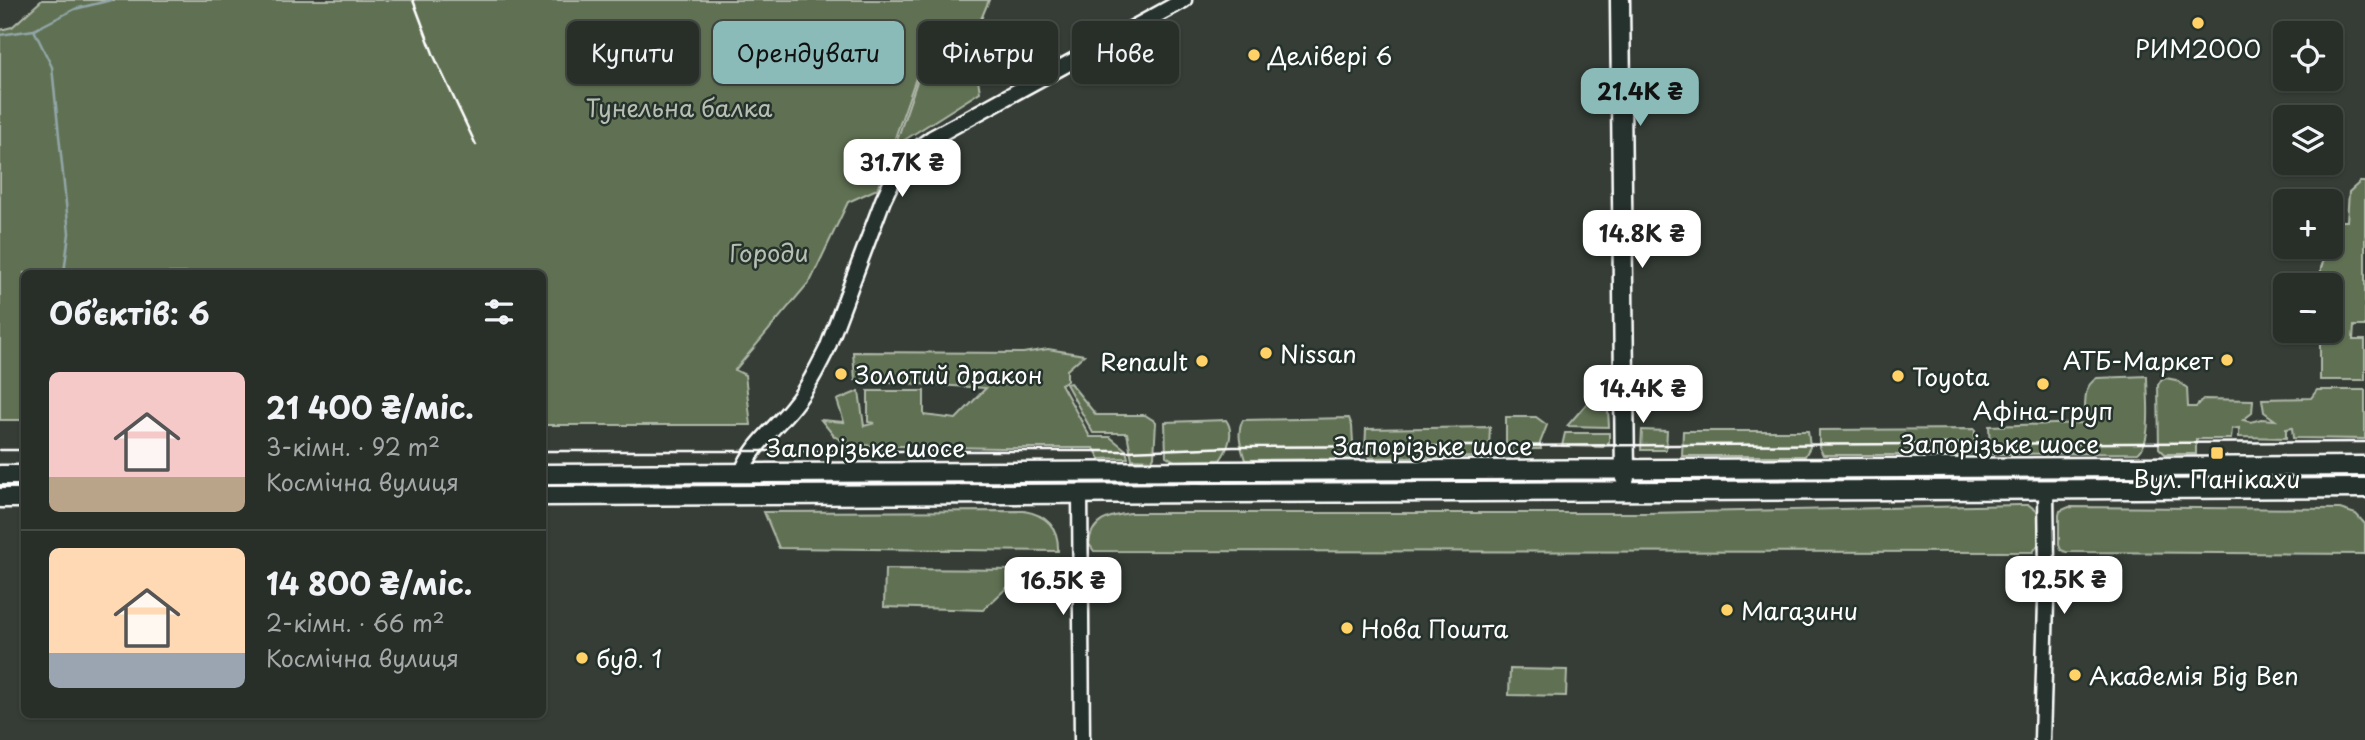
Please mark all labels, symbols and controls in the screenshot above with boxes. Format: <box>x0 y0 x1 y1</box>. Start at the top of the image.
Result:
marker: РИМ2000 <box>2190 15 2206 31</box>
chip: Купити <box>567 21 699 84</box>
chip: Орендувати <box>713 21 904 84</box>
chip: Фільтри <box>918 21 1058 84</box>
chip: Нове <box>1072 21 1179 84</box>
map controls <box>2273 21 2343 343</box>
button: locate <box>2273 21 2343 91</box>
place label: РИМ2000 <box>2135 30 2261 66</box>
place label: Делівері 6 <box>1267 37 1392 73</box>
marker: Делівері 6 <box>1246 47 1262 63</box>
pin: 21.4K ₴ <box>1575 68 1705 128</box>
text: 21.4K ₴ <box>1597 73 1683 108</box>
park label: Тунельна балка <box>586 89 772 125</box>
button: layers <box>2273 105 2343 175</box>
pin: 31.7K ₴ <box>837 140 967 199</box>
text: 31.7K ₴ <box>860 144 944 179</box>
button: + <box>2273 189 2343 259</box>
pin: 14.8K ₴ <box>1577 210 1707 270</box>
text: 14.8K ₴ <box>1599 215 1685 250</box>
park label: Городи <box>729 234 809 270</box>
button: − <box>2273 273 2343 343</box>
text: Об’єктів: 6 <box>49 290 210 335</box>
icon: filters <box>480 293 518 331</box>
place label: Nissan <box>1280 335 1357 371</box>
place label: АТБ-Маркет <box>2063 342 2213 378</box>
place label: Renault <box>1100 343 1188 379</box>
marker: Nissan <box>1258 345 1274 361</box>
marker: АТБ-Маркет <box>2219 352 2235 368</box>
marker: Renault <box>1194 353 1210 369</box>
place label: Золотий дракон <box>855 356 1043 392</box>
place label: Toyota <box>1912 358 1990 394</box>
marker: Золотий дракон <box>833 366 849 382</box>
pin: 14.4K ₴ <box>1578 366 1708 425</box>
marker: Toyota <box>1890 368 1906 384</box>
text: 14.4K ₴ <box>1600 370 1686 405</box>
marker: Афіна-груп <box>2035 376 2051 392</box>
text: 21 400 ₴/міс. <box>266 384 474 429</box>
place label: Афіна-груп <box>1973 392 2113 428</box>
icon: home <box>105 400 189 484</box>
street label: Запорізьке шосе <box>1901 425 2099 461</box>
street label: Запорізьке шосе <box>1334 427 1532 463</box>
text: 3-кімн. · 92 m² <box>266 429 440 464</box>
street label: Запорізьке шосе <box>767 429 965 465</box>
marker: Вул. Панікахи <box>2209 445 2225 461</box>
place label: Вул. Панікахи <box>2133 460 2301 496</box>
text: Космічна вулиця <box>266 464 459 499</box>
pin: 12.5K ₴ <box>1999 556 2129 616</box>
pin: 16.5K ₴ <box>998 558 1128 617</box>
text: 14 800 ₴/міс. <box>266 560 472 605</box>
text: 12.5K ₴ <box>2021 561 2107 596</box>
text: 16.5K ₴ <box>1020 562 1106 597</box>
icon: home <box>105 576 189 660</box>
place label: Магазини <box>1741 592 1858 628</box>
marker: Магазини <box>1719 602 1735 618</box>
text: 2-кімн. · 66 m² <box>266 605 445 640</box>
place label: Нова Пошта <box>1361 610 1508 646</box>
marker: Нова Пошта <box>1339 620 1355 636</box>
text: Космічна вулиця <box>266 640 459 675</box>
place label: буд. 1 <box>596 640 662 676</box>
marker: буд. 1 <box>574 650 590 666</box>
place label: Академія Big Ben <box>2089 657 2299 693</box>
marker: Академія Big Ben <box>2067 667 2083 683</box>

